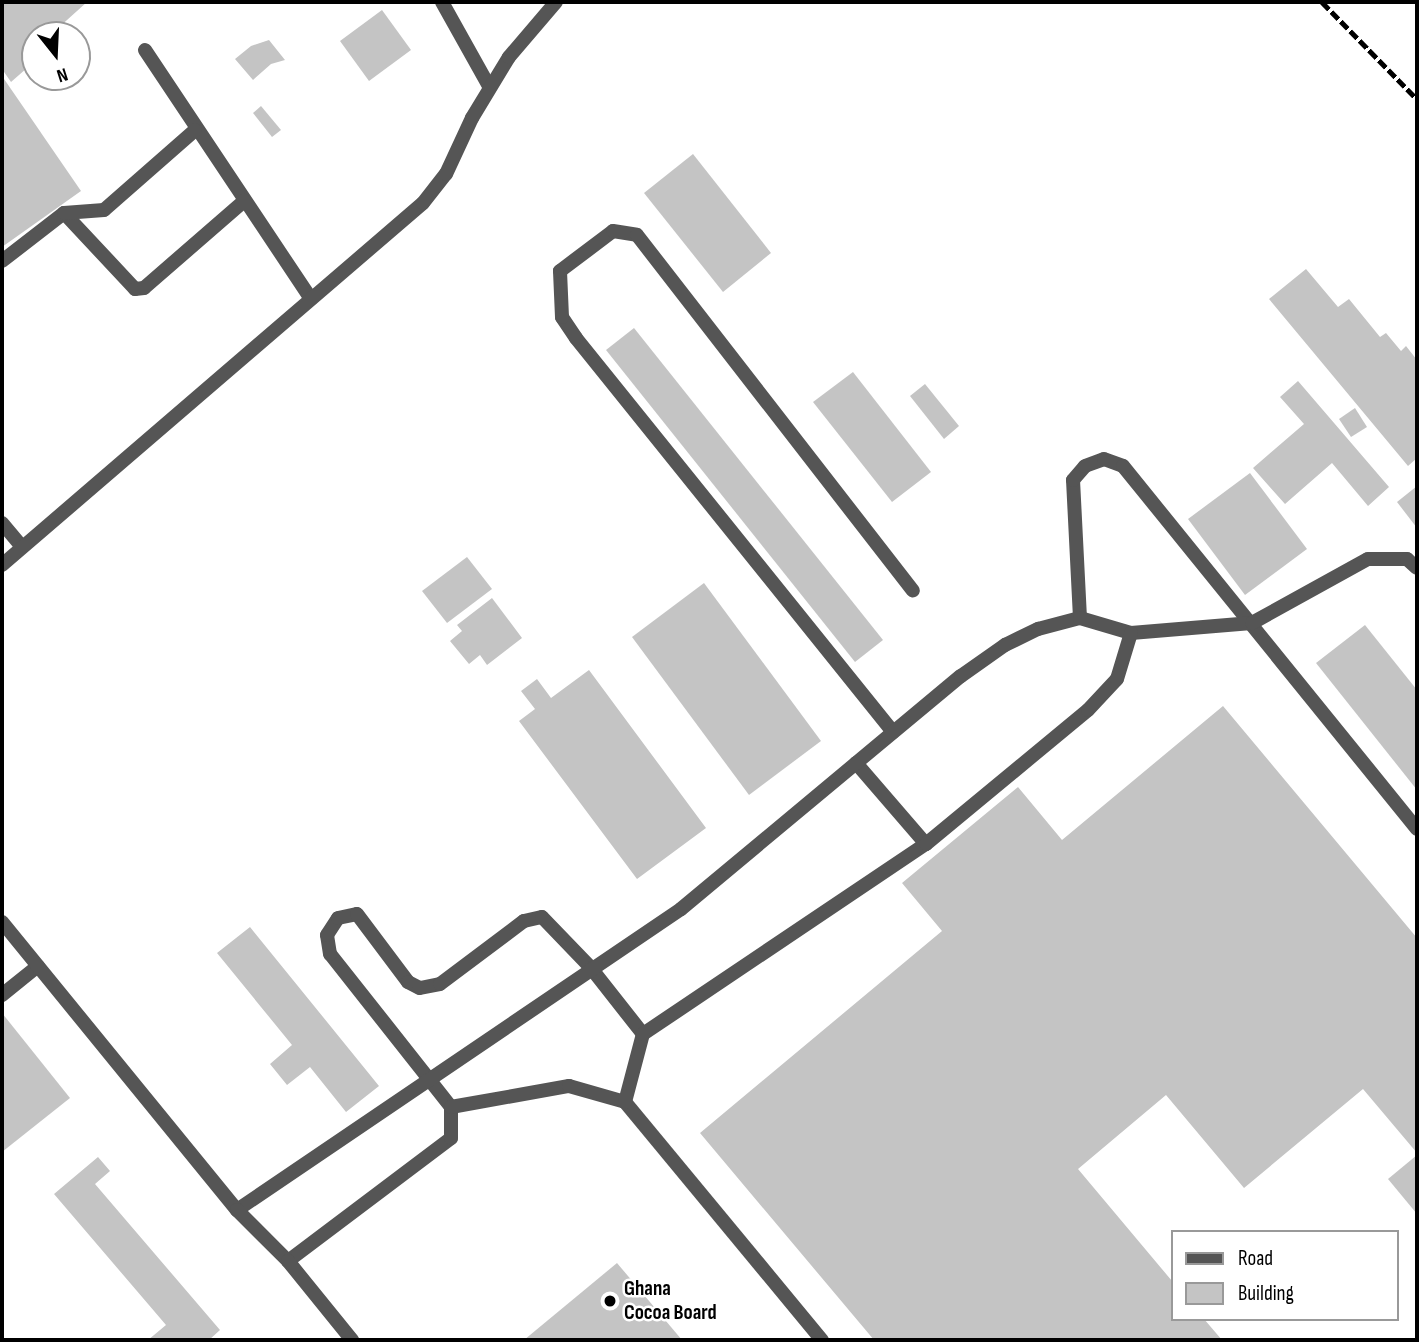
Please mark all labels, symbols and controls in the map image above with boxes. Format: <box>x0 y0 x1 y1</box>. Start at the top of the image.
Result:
north arrow <box>21 21 91 91</box>
text: N <box>54 62 70 87</box>
legend <box>1170 1230 1398 1321</box>
text: Road <box>1238 1246 1273 1271</box>
place label: Ghana Cocoa Board <box>624 1276 717 1326</box>
text: Building <box>1238 1281 1294 1306</box>
marker: Ghana Cocoa Board <box>602 1293 618 1309</box>

